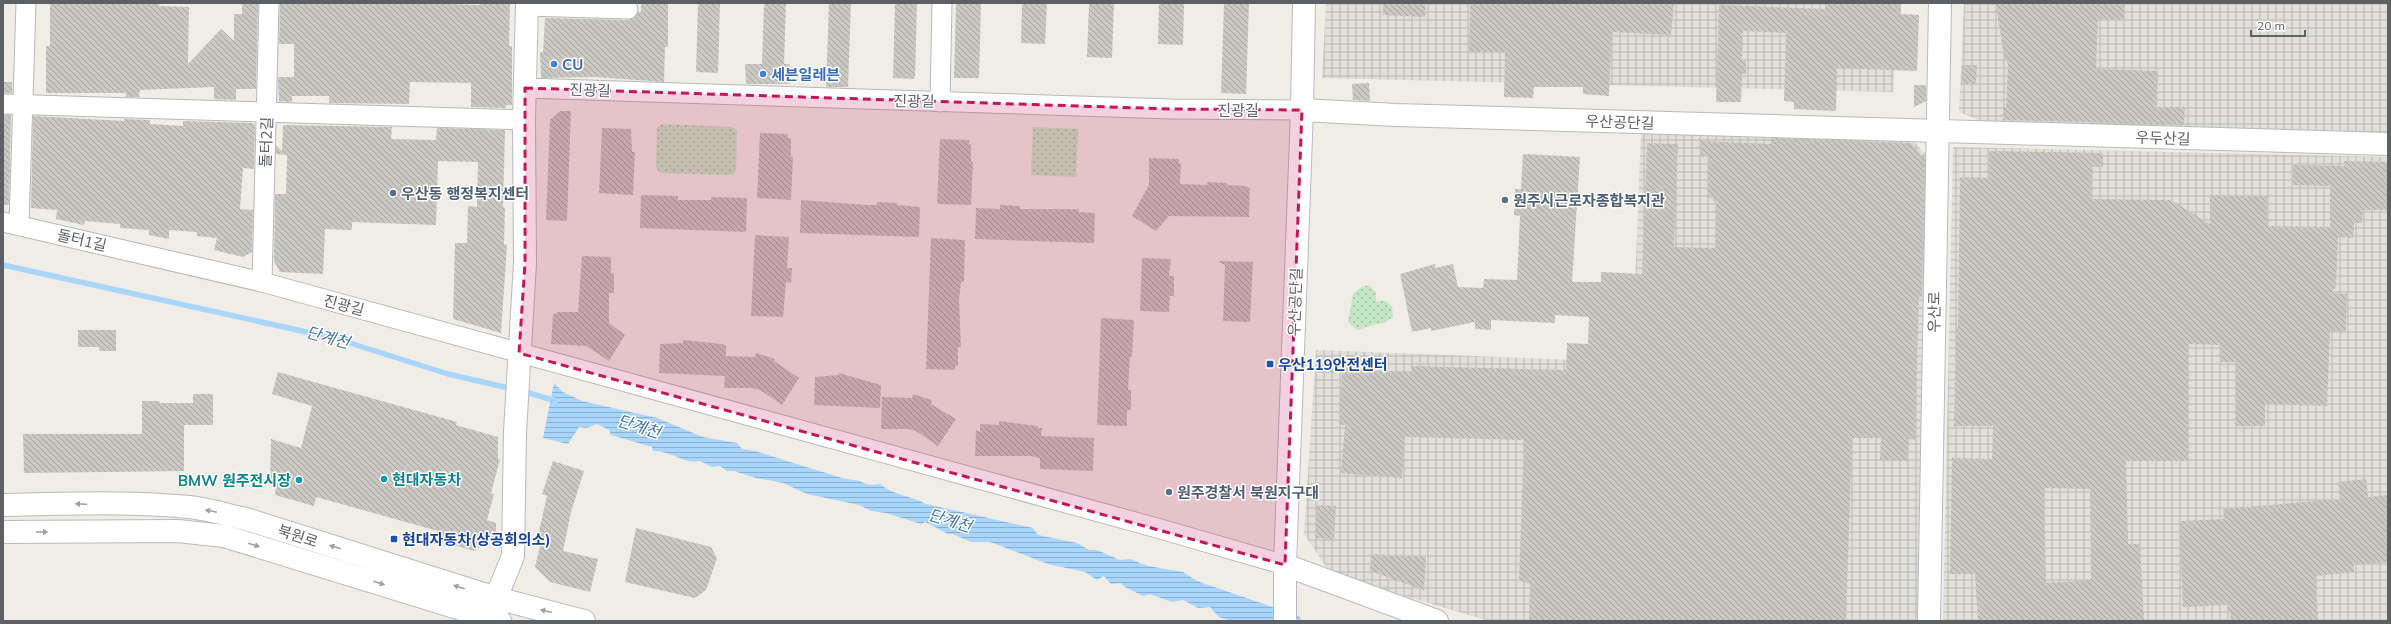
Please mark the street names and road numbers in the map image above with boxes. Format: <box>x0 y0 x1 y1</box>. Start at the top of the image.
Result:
street label: 진광길 <box>569 80 611 100</box>
street label: 진광길 <box>893 91 935 111</box>
street label: 진광길 <box>1217 101 1259 120</box>
street label: 우산공단길 <box>1585 111 1655 133</box>
street label: 돌터2길 <box>256 116 276 168</box>
street label: 우두산길 <box>2135 128 2191 148</box>
street label: 돌터1길 <box>55 225 109 255</box>
street label: 우산공단길 <box>1284 267 1306 337</box>
street label: 진광길 <box>322 290 366 320</box>
street label: 우산로 <box>1924 291 1944 333</box>
street label: 북원로 <box>275 521 321 551</box>

